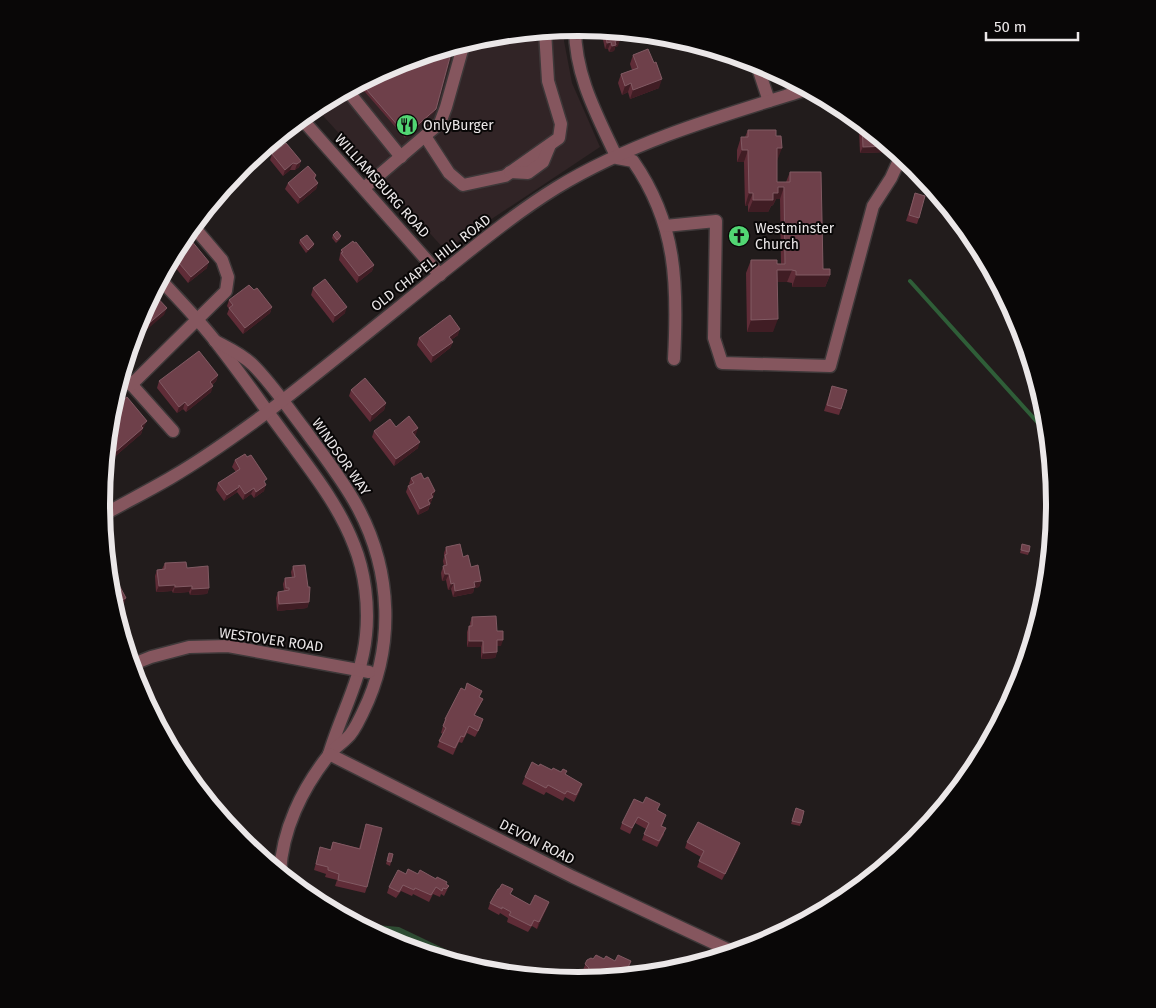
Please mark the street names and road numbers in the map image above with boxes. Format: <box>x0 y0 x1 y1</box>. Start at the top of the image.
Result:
street label: WILLIAMSBURG ROAD <box>331 131 433 241</box>
street label: OLD CHAPEL HILL ROAD <box>368 211 494 315</box>
street label: WINDSOR WAY <box>308 415 374 499</box>
street label: WESTOVER ROAD <box>218 624 324 656</box>
street label: DEVON ROAD <box>497 816 577 868</box>

